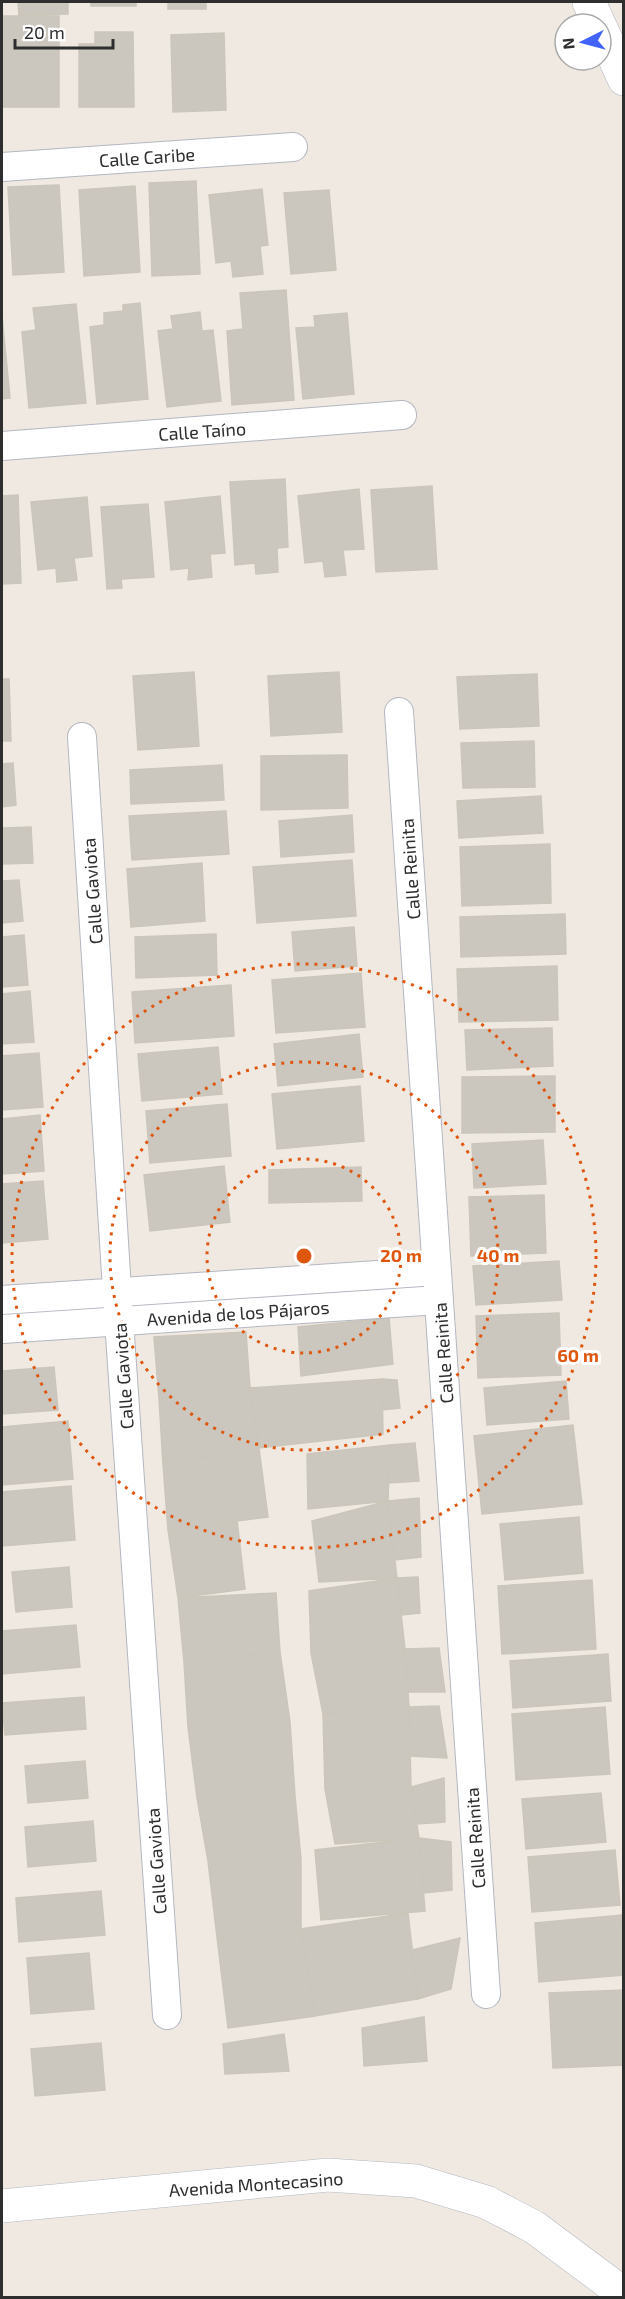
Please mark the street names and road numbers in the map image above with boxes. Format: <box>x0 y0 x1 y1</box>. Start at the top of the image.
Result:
street label: Calle Caribe <box>98 143 196 171</box>
street label: Calle Taíno <box>157 417 247 445</box>
street label: Calle Reinita <box>395 818 425 920</box>
street label: Calle Gaviota <box>77 837 107 945</box>
street label: Avenida de los Pájaros <box>146 1296 330 1330</box>
street label: Calle Reinita <box>428 1302 458 1404</box>
street label: Calle Gaviota <box>108 1322 138 1430</box>
street label: Calle Reinita <box>460 1787 490 1889</box>
street label: Calle Gaviota <box>141 1807 171 1915</box>
street label: Avenida Montecasino <box>168 2167 344 2201</box>

